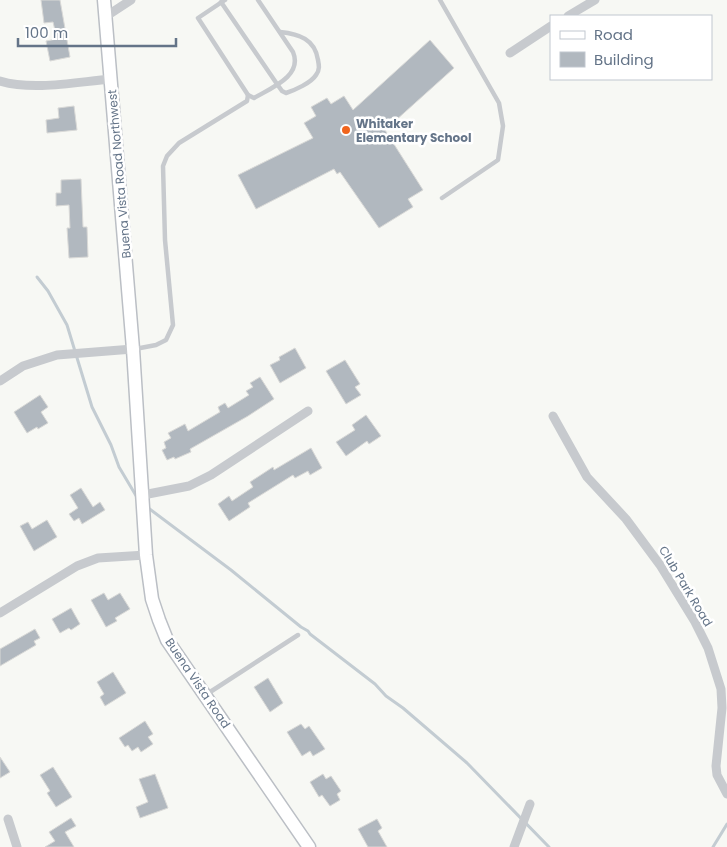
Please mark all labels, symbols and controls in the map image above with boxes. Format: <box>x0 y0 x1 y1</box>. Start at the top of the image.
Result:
scale bar <box>18 15 175 47</box>
legend <box>550 15 712 80</box>
text: 100 m <box>25 22 68 43</box>
text: Road <box>594 24 633 45</box>
text: Building <box>594 49 654 70</box>
street label: Buena Vista Road Northwest <box>103 89 135 259</box>
place label: Whitaker Elementary School <box>356 115 471 146</box>
marker: Whitaker Elementary School <box>340 124 352 136</box>
street label: Club Park Road <box>655 542 717 630</box>
street label: Buena Vista Road <box>161 634 235 732</box>

